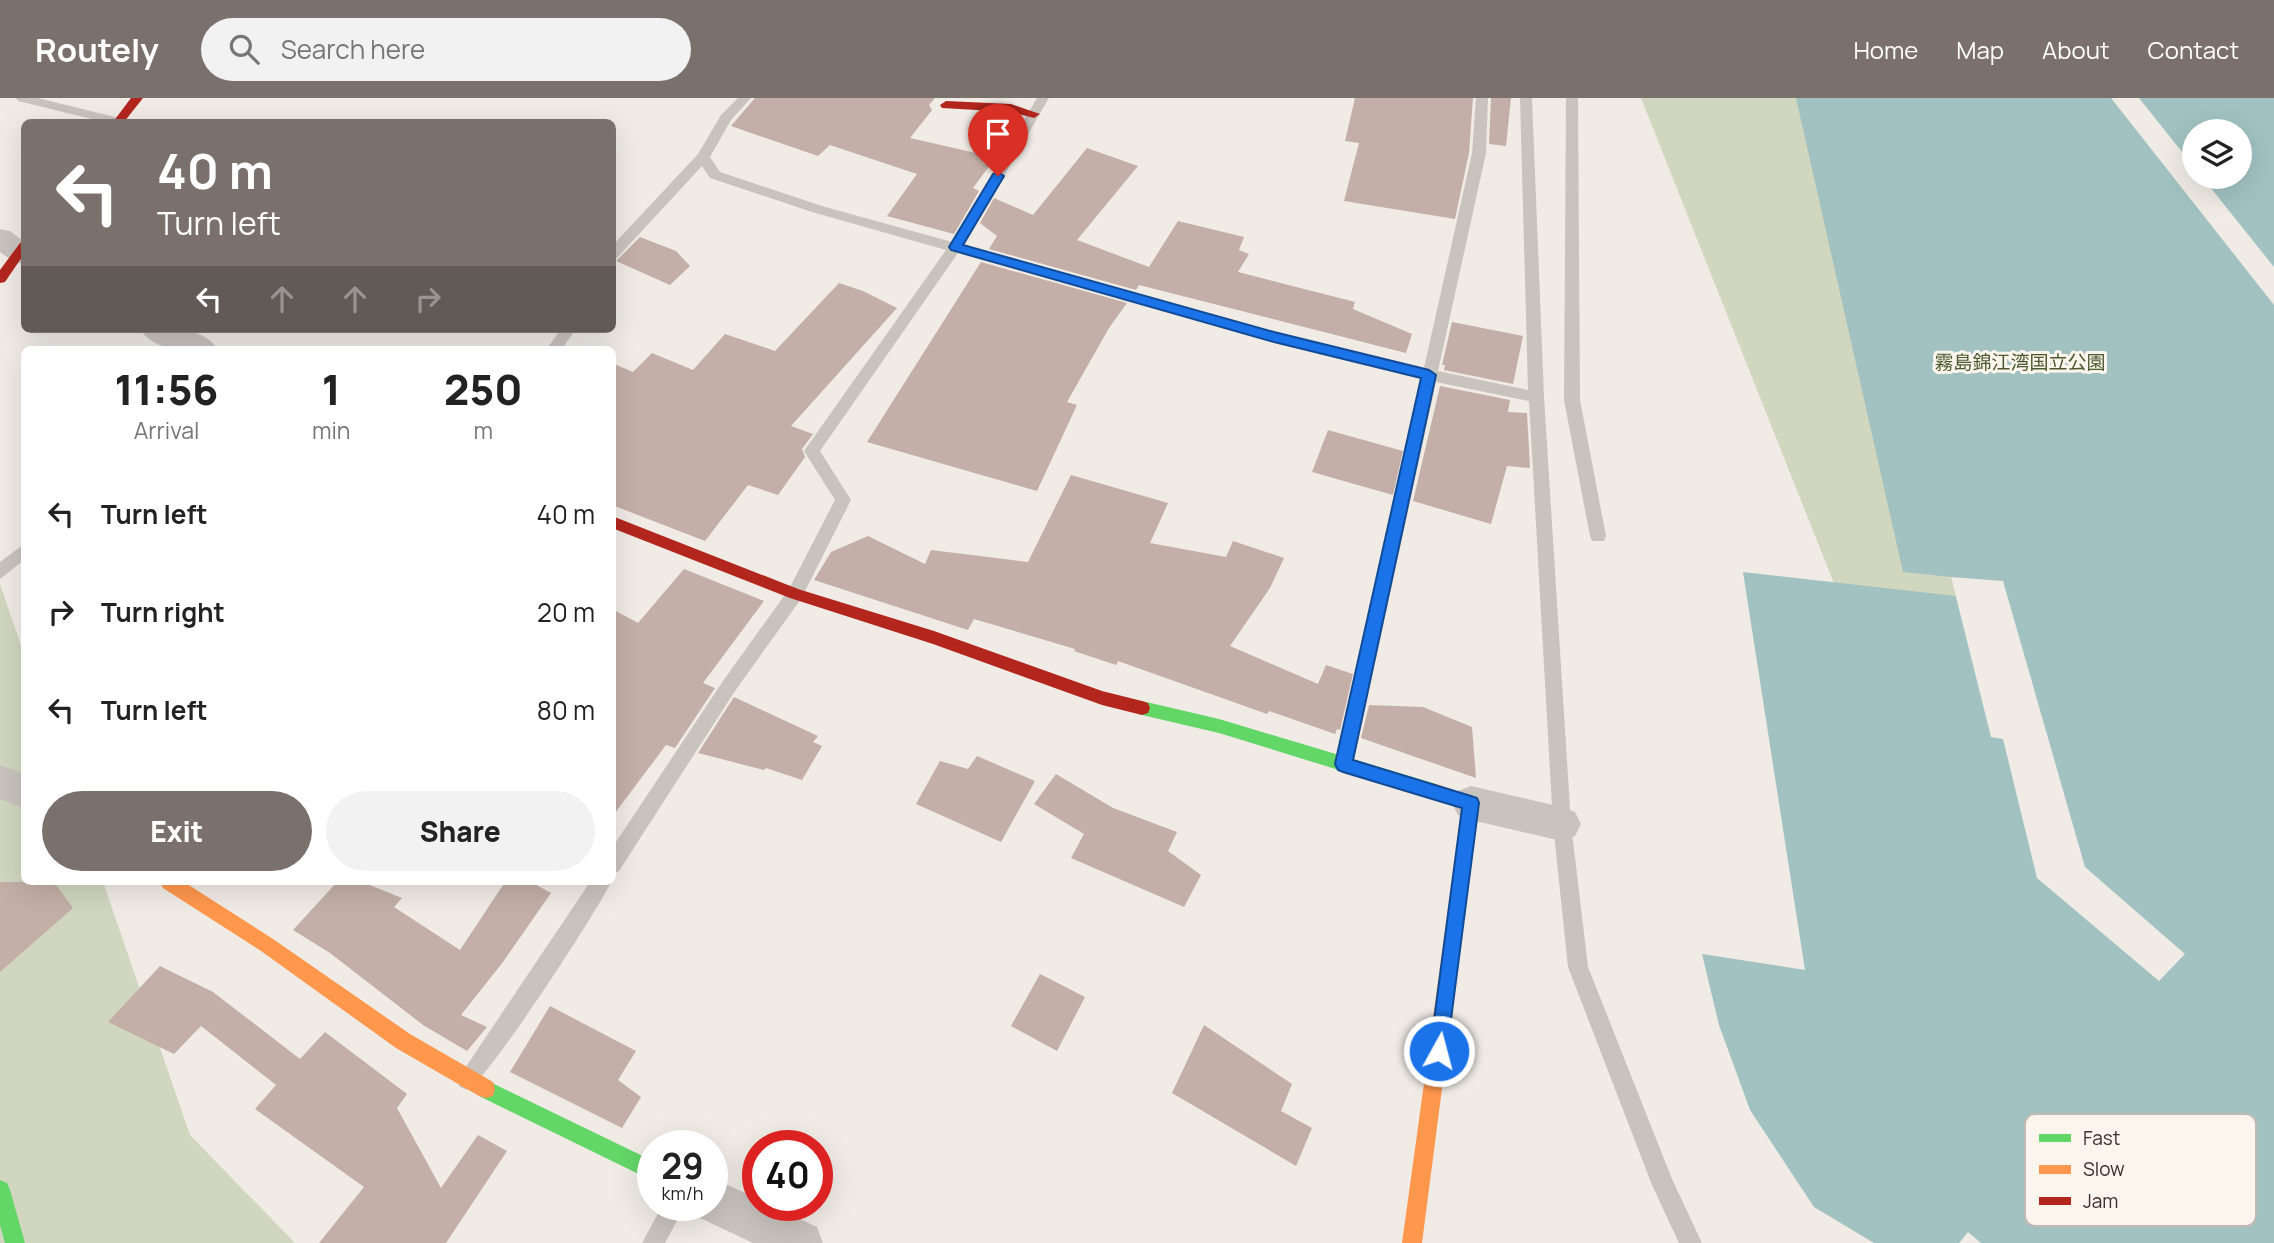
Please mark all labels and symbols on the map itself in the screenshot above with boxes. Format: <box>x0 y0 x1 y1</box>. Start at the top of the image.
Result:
pin <box>968 104 1028 176</box>
park label: 霧島錦江湾国立公園 <box>1934 349 2106 375</box>
position arrow <box>1402 1014 1476 1088</box>
legend <box>2025 1114 2256 1226</box>
text: Fast <box>2083 1125 2120 1151</box>
speed limit sign: 40 <box>742 1130 833 1221</box>
text: Slow <box>2083 1156 2125 1182</box>
text: Jam <box>2083 1188 2118 1214</box>

